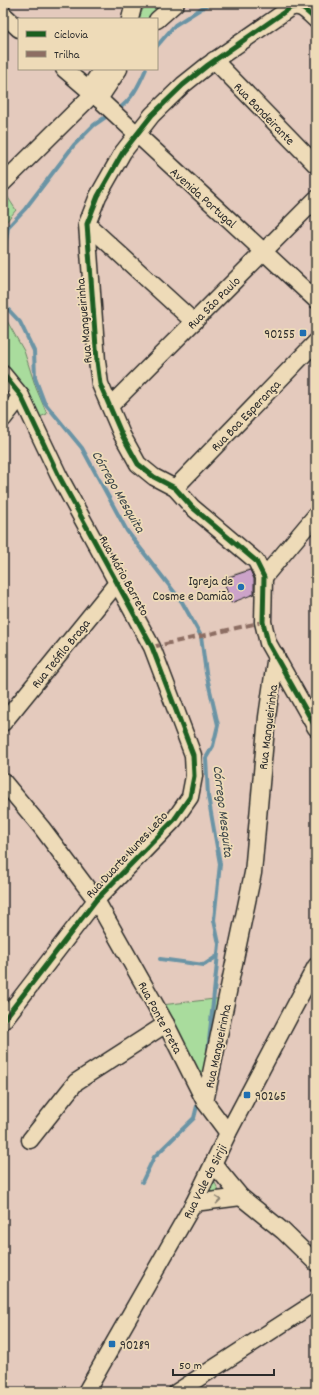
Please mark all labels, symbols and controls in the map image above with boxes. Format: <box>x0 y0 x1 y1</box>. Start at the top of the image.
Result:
legend <box>18 18 158 70</box>
text: Ciclovia <box>54 27 88 44</box>
text: Trilha <box>54 47 80 64</box>
street label: Rua Bandeirante <box>228 79 298 151</box>
street label: Avenida Portugal <box>165 164 240 234</box>
street label: Rua São Paulo <box>184 273 246 335</box>
street label: Rua Mangueirinha <box>72 277 99 364</box>
place label: 90255 <box>264 326 295 345</box>
marker: 90255 <box>298 328 308 338</box>
street label: Rua Boa Esperança <box>208 376 287 457</box>
water label: Córrego Mesquita <box>86 447 150 538</box>
street label: Rua Mário Barreto <box>93 533 153 620</box>
place label: Igreja de Cosme e Damião <box>153 573 233 607</box>
marker: Igreja de Cosme e Damião <box>236 582 246 592</box>
street label: Rua Teófilo Braga <box>28 615 96 693</box>
street label: Rua Mangueirinha <box>255 683 284 771</box>
water label: Córrego Mesquita <box>206 764 238 860</box>
street label: Rua Duarte Nunes Leão <box>82 808 174 904</box>
street label: Rua Ponte Preta <box>132 979 186 1059</box>
street label: Rua Mangueirinha <box>201 1002 238 1090</box>
place label: 90265 <box>255 1088 286 1107</box>
marker: 90265 <box>242 1090 252 1100</box>
street label: Rua Vale do Siriji <box>179 1141 233 1223</box>
one-way arrow <box>215 1196 221 1205</box>
place label: 90289 <box>120 1337 150 1356</box>
marker: 90289 <box>107 1339 117 1349</box>
scale bar <box>173 1351 274 1377</box>
text: 50 m <box>179 1358 202 1375</box>

